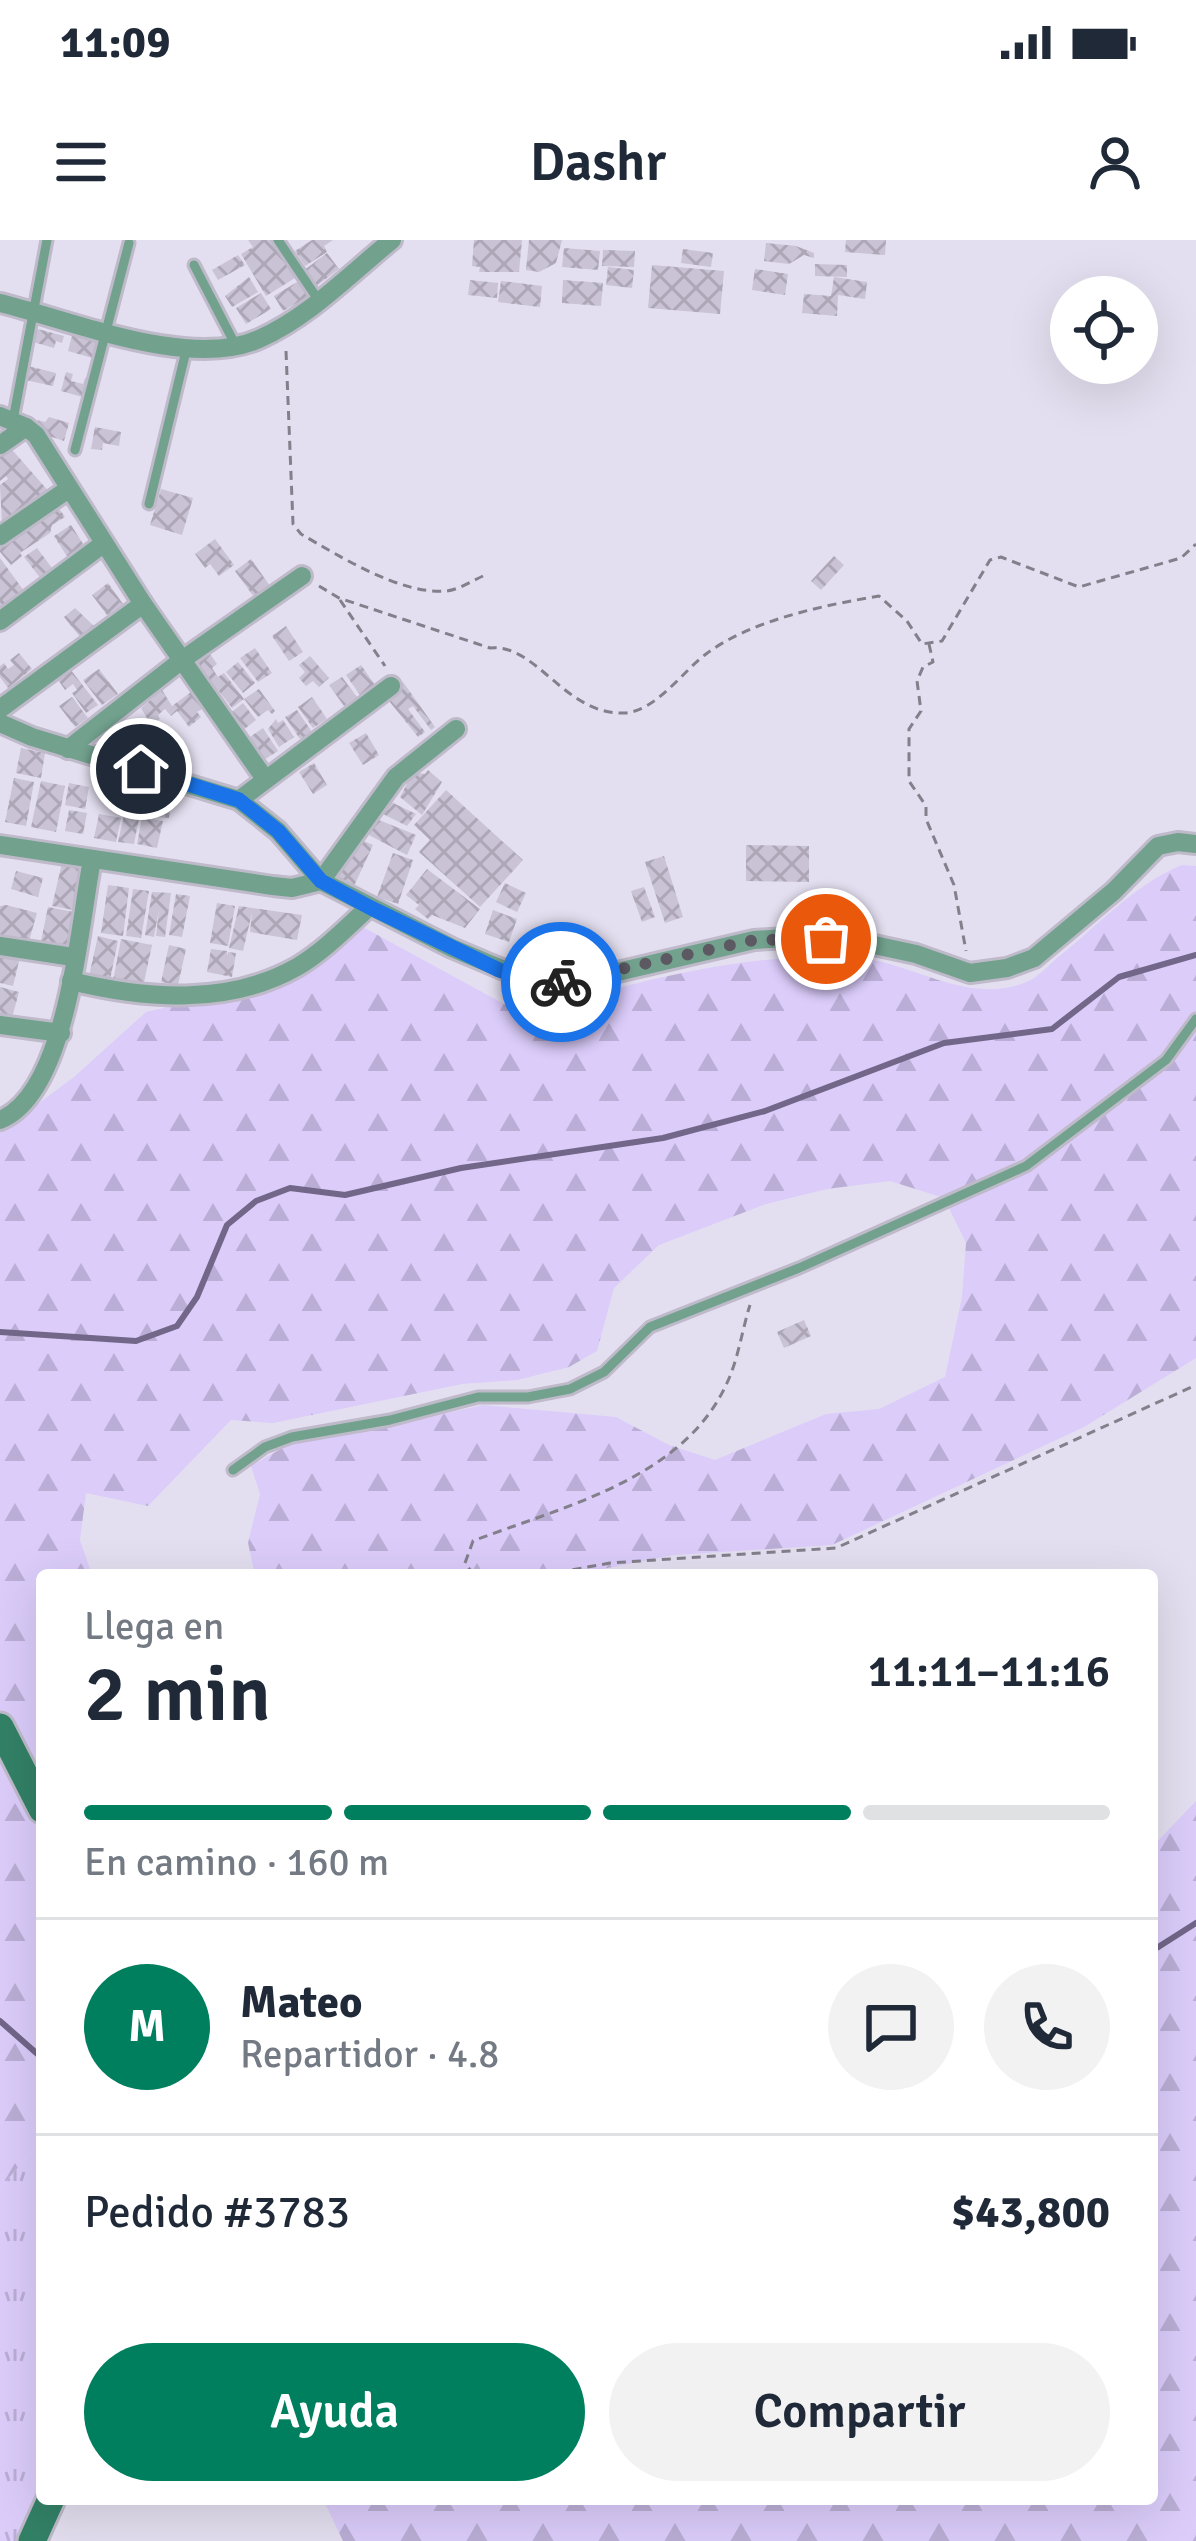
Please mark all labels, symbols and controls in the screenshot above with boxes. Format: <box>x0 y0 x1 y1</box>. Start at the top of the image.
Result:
text: 11:09 <box>60 15 170 70</box>
icon: menu <box>48 129 114 195</box>
text: Dashr <box>530 129 666 196</box>
icon: person <box>1082 129 1148 195</box>
map controls <box>1050 276 1158 384</box>
button: locate <box>1050 276 1158 384</box>
pin <box>90 718 192 820</box>
icon: home <box>108 736 174 802</box>
pin <box>775 888 877 990</box>
icon: bag <box>793 906 859 972</box>
courier <box>501 922 621 1042</box>
icon: bike <box>528 949 594 1015</box>
text: Llega en <box>84 1602 224 1650</box>
text: 11:11–11:16 <box>868 1644 1110 1699</box>
text: 2 min <box>84 1647 271 1743</box>
text: En camino · 160 m <box>84 1838 389 1886</box>
button: chat <box>828 1964 954 2090</box>
button: phone <box>984 1964 1110 2090</box>
text: Mateo <box>240 1975 363 2030</box>
text: M <box>128 1999 166 2054</box>
text: Repartidor · 4.8 <box>240 2030 499 2078</box>
text: Pedido #3783 <box>84 2185 350 2240</box>
text: $43,800 <box>951 2185 1110 2240</box>
button: Ayuda <box>84 2343 585 2481</box>
button: Compartir <box>609 2343 1110 2481</box>

